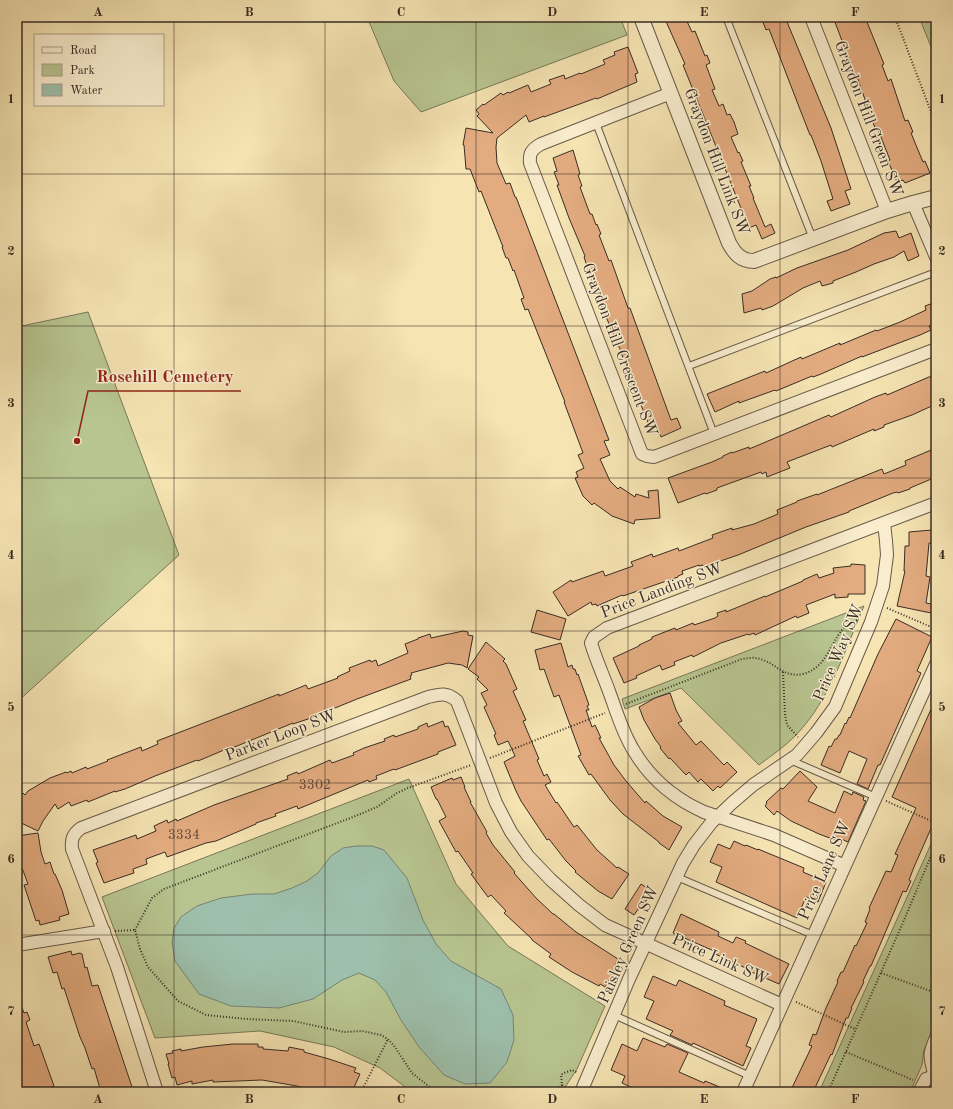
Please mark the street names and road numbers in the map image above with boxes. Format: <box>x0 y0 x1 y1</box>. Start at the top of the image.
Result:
street label: Graydon Hill Green SW <box>831 39 905 199</box>
street label: Graydon Hill Link SW <box>681 86 751 238</box>
street label: Graydon Hill Crescent SW <box>578 261 660 439</box>
street label: Price Landing SW <box>599 560 725 622</box>
street label: Price Way SW <box>811 602 867 704</box>
street label: Parker Loop SW <box>223 707 339 765</box>
street label: Price Lane SW <box>796 819 854 923</box>
street label: Paisley Green SW <box>596 884 662 1006</box>
street label: Price Link SW <box>669 932 771 988</box>

